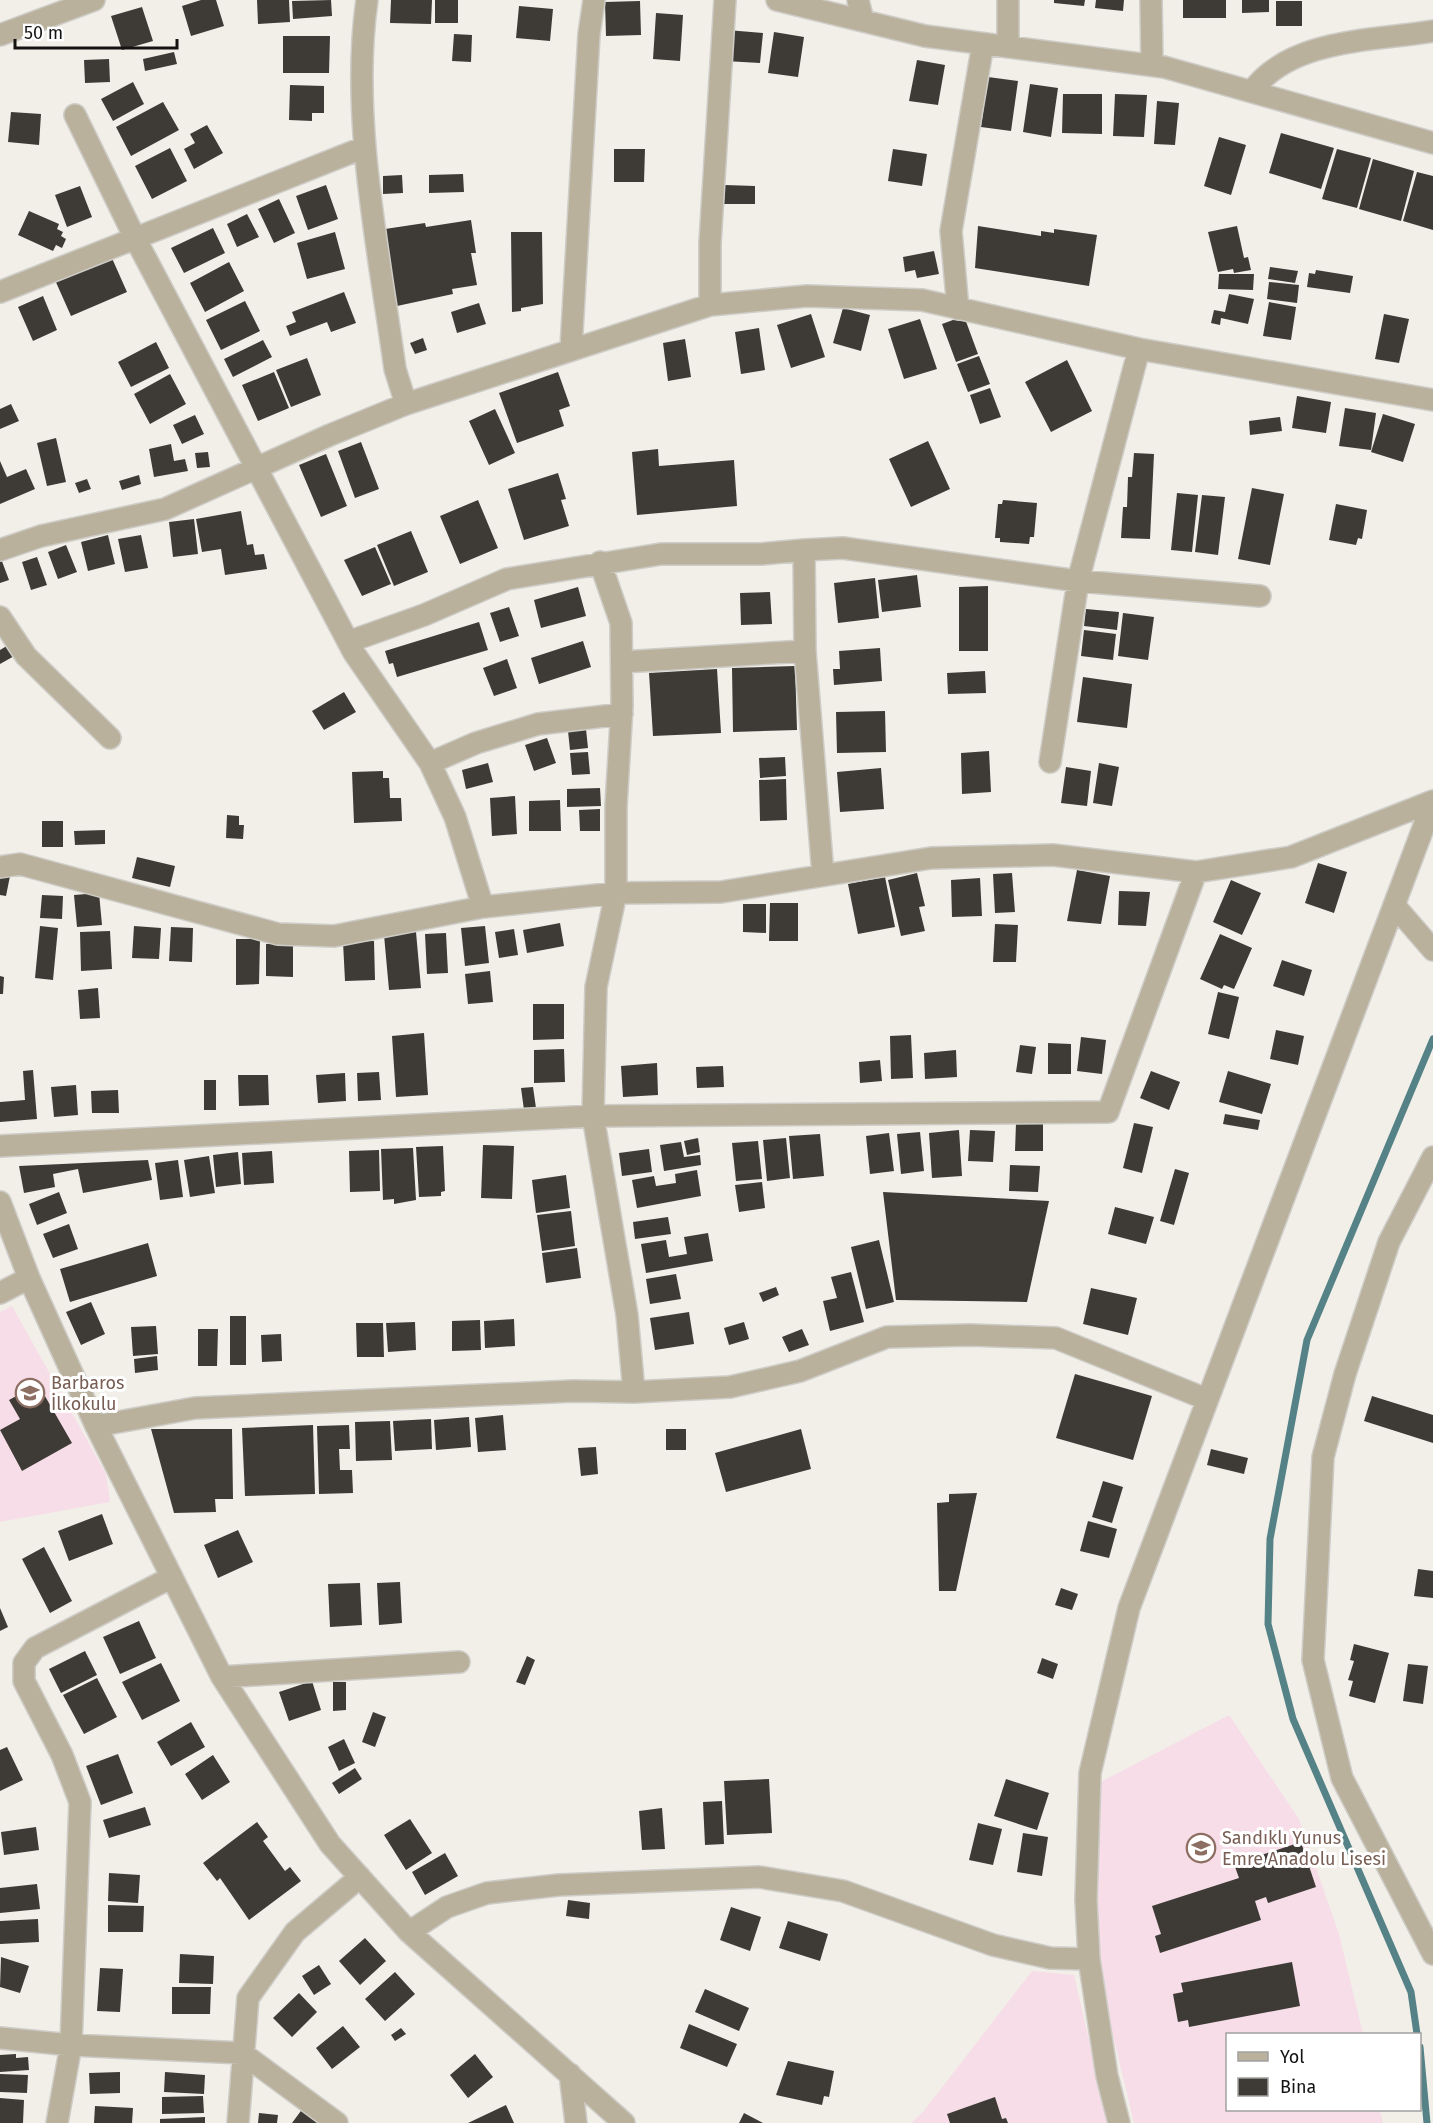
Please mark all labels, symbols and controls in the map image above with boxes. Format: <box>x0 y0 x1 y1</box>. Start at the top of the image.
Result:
scale bar <box>15 12 177 50</box>
text: 50 m <box>24 22 63 44</box>
place label: Barbaros İlkokulu <box>51 1372 124 1415</box>
school or university icon: Barbaros İlkokulu <box>14 1377 46 1409</box>
place label: Sandıklı Yunus Emre Anadolu Lisesi <box>1222 1827 1386 1870</box>
school or university icon: Sandıklı Yunus Emre Anadolu Lisesi <box>1185 1832 1217 1864</box>
legend <box>1226 2033 1421 2111</box>
text: Yol <box>1280 2046 1305 2068</box>
text: Bina <box>1280 2076 1316 2098</box>

